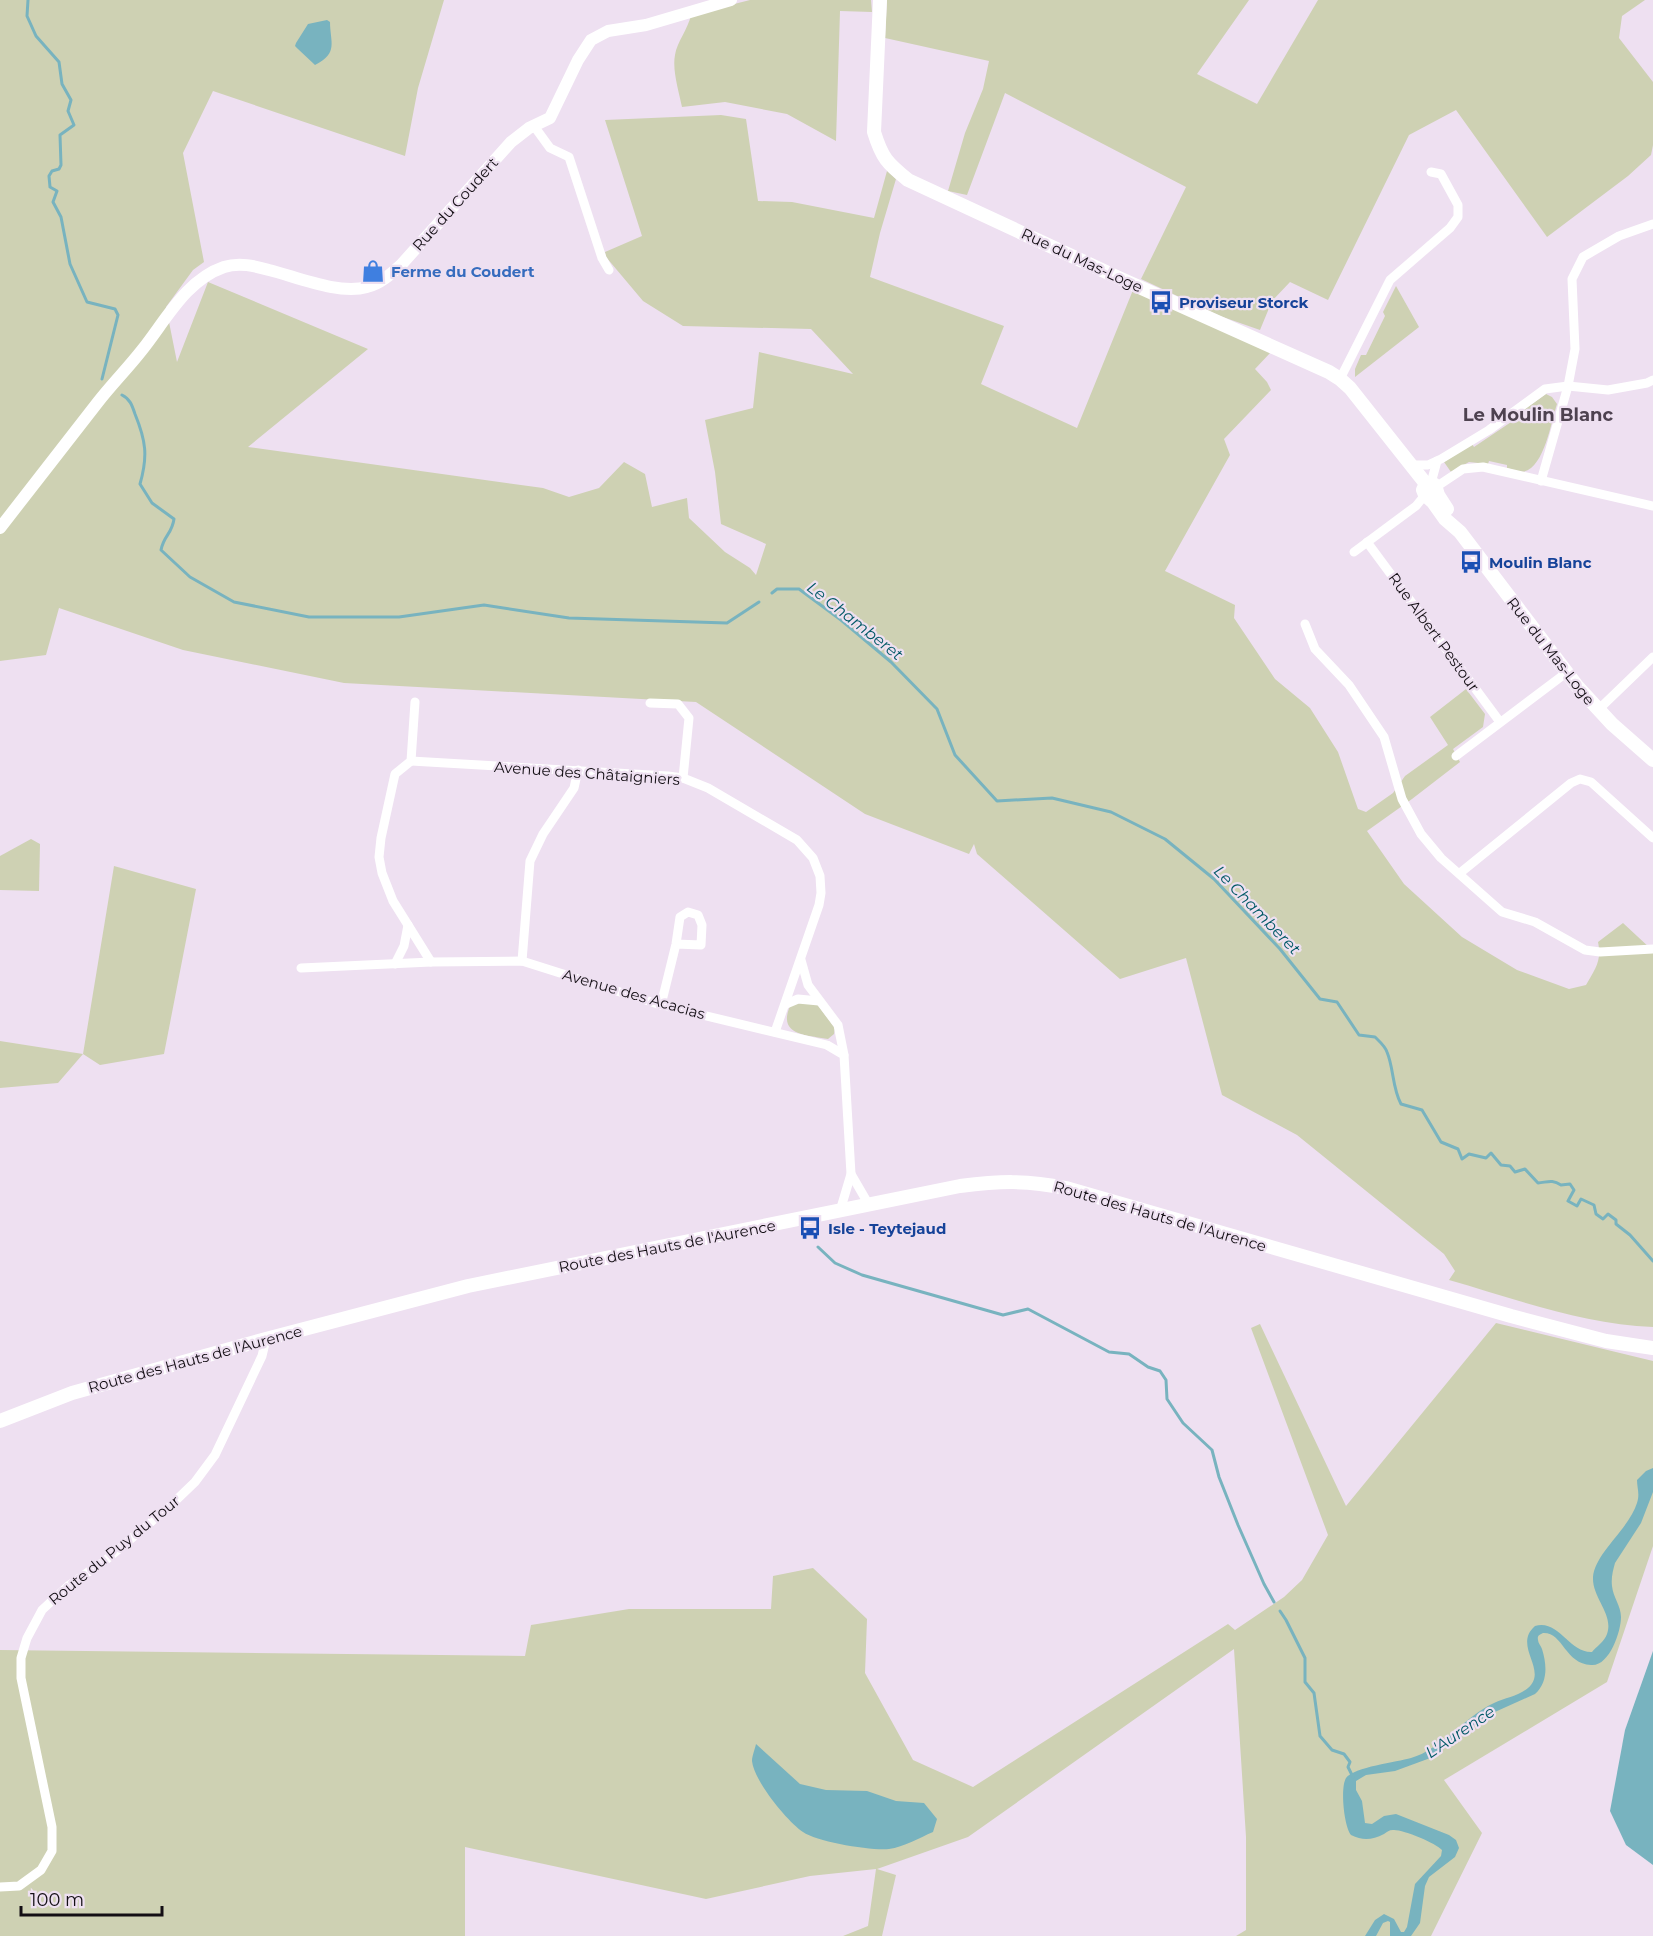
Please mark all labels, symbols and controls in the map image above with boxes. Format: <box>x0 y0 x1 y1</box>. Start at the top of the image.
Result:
street label: Rue du Coudert <box>408 153 502 255</box>
street label: Rue du Mas-Loge <box>1018 224 1146 296</box>
shop icon: Ferme du Coudert <box>360 258 386 284</box>
place label: Ferme du Coudert <box>391 262 535 281</box>
bus stop icon: Proviseur Storck <box>1148 289 1174 315</box>
place label: Proviseur Storck <box>1179 293 1309 312</box>
district label: Le Moulin Blanc <box>1463 404 1614 426</box>
bus stop icon: Moulin Blanc <box>1458 549 1484 575</box>
place label: Moulin Blanc <box>1489 553 1592 572</box>
street label: Rue Albert Pestour <box>1384 569 1484 695</box>
water label: Le Chamberet <box>803 578 907 665</box>
street label: Rue du Mas-Loge <box>1503 593 1599 709</box>
street label: Avenue des Châtaigniers <box>493 757 681 789</box>
water label: Le Chamberet <box>1210 862 1305 959</box>
street label: Avenue des Acacias <box>560 965 708 1023</box>
street label: Route des Hauts de l'Aurence <box>1051 1176 1269 1256</box>
bus stop icon: Isle - Teytejaud <box>797 1215 823 1241</box>
street label: Route des Hauts de l'Aurence <box>557 1216 777 1276</box>
place label: Isle - Teytejaud <box>828 1219 946 1238</box>
street label: Route des Hauts de l'Aurence <box>86 1321 304 1397</box>
street label: Route du Puy du Tour <box>44 1491 184 1609</box>
water label: L'Aurence <box>1422 1702 1498 1762</box>
scale bar <box>21 1879 162 1917</box>
text: 100 m <box>30 1889 84 1911</box>

